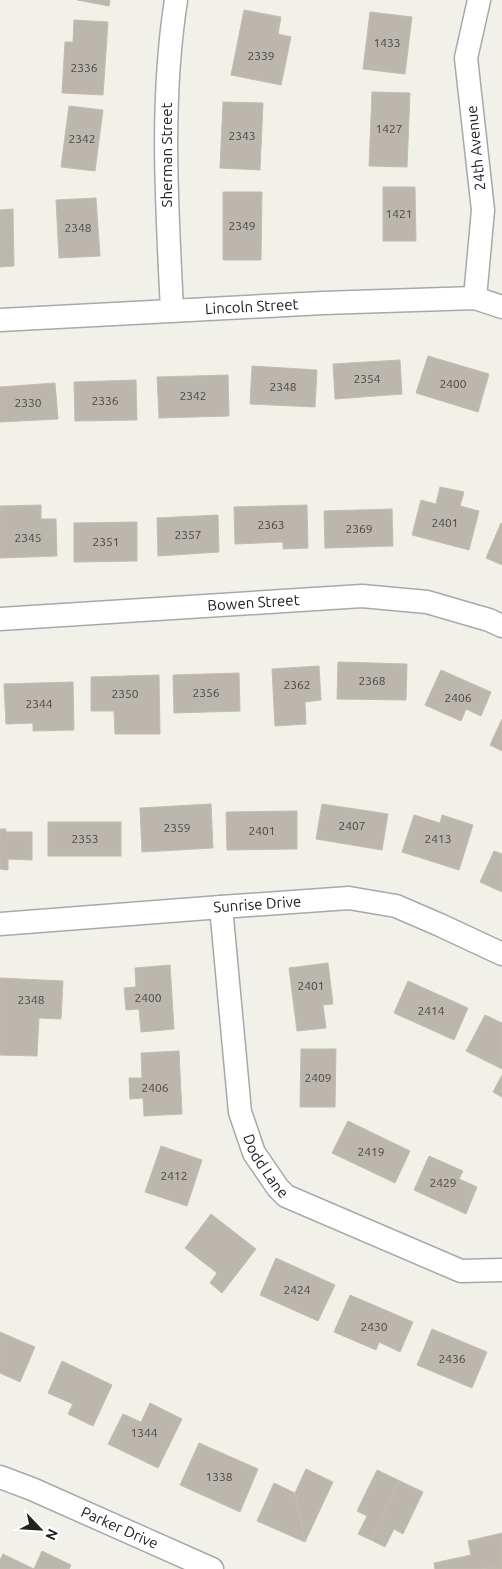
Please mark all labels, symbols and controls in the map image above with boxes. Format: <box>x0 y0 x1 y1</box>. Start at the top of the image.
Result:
house number: 1433 <box>373 36 401 49</box>
house number: 2339 <box>247 49 275 62</box>
house number: 2336 <box>70 61 98 74</box>
street label: Sherman Street <box>158 102 175 207</box>
street label: 24th Avenue <box>463 105 488 191</box>
house number: 1427 <box>375 122 403 135</box>
house number: 2343 <box>228 129 256 142</box>
house number: 2342 <box>68 132 96 145</box>
house number: 1421 <box>385 207 413 220</box>
house number: 2349 <box>228 219 256 232</box>
house number: 2348 <box>64 221 92 234</box>
street label: Lincoln Street <box>205 295 299 317</box>
house number: 2354 <box>353 372 381 385</box>
house number: 2400 <box>439 377 467 390</box>
house number: 2348 <box>269 380 297 393</box>
house number: 2342 <box>179 389 207 402</box>
house number: 2336 <box>91 394 119 407</box>
house number: 2330 <box>14 396 42 409</box>
house number: 2401 <box>431 516 459 529</box>
house number: 2363 <box>257 518 285 531</box>
house number: 2369 <box>345 522 373 535</box>
house number: 2357 <box>174 528 202 541</box>
house number: 2345 <box>14 531 42 544</box>
house number: 2351 <box>92 535 120 548</box>
street label: Bowen Street <box>207 591 300 614</box>
house number: 2368 <box>358 674 386 687</box>
house number: 2362 <box>283 678 311 691</box>
house number: 2356 <box>192 686 220 699</box>
house number: 2350 <box>111 687 139 700</box>
house number: 2406 <box>444 691 472 704</box>
house number: 2344 <box>25 697 53 710</box>
house number: 2407 <box>338 819 366 832</box>
house number: 2359 <box>163 821 191 834</box>
house number: 2401 <box>248 824 276 837</box>
house number: 2353 <box>71 832 99 845</box>
house number: 2413 <box>424 832 452 845</box>
street label: Sunrise Drive <box>213 892 302 916</box>
house number: 2401 <box>297 979 325 992</box>
house number: 2400 <box>134 991 162 1004</box>
house number: 2348 <box>17 993 45 1006</box>
house number: 2414 <box>417 1004 445 1017</box>
house number: 2409 <box>304 1071 332 1084</box>
house number: 2406 <box>141 1081 169 1094</box>
street label: Dodd Lane <box>240 1132 292 1201</box>
house number: 2419 <box>357 1145 385 1158</box>
house number: 2412 <box>160 1169 188 1182</box>
house number: 2429 <box>429 1176 457 1189</box>
house number: 2424 <box>283 1283 311 1296</box>
house number: 2430 <box>360 1320 388 1333</box>
house number: 2436 <box>438 1352 466 1365</box>
house number: 1344 <box>130 1426 158 1439</box>
house number: 1338 <box>205 1470 233 1483</box>
street label: Parker Drive <box>79 1503 161 1552</box>
north arrow <box>15 1504 65 1554</box>
text: N <box>42 1526 61 1543</box>

